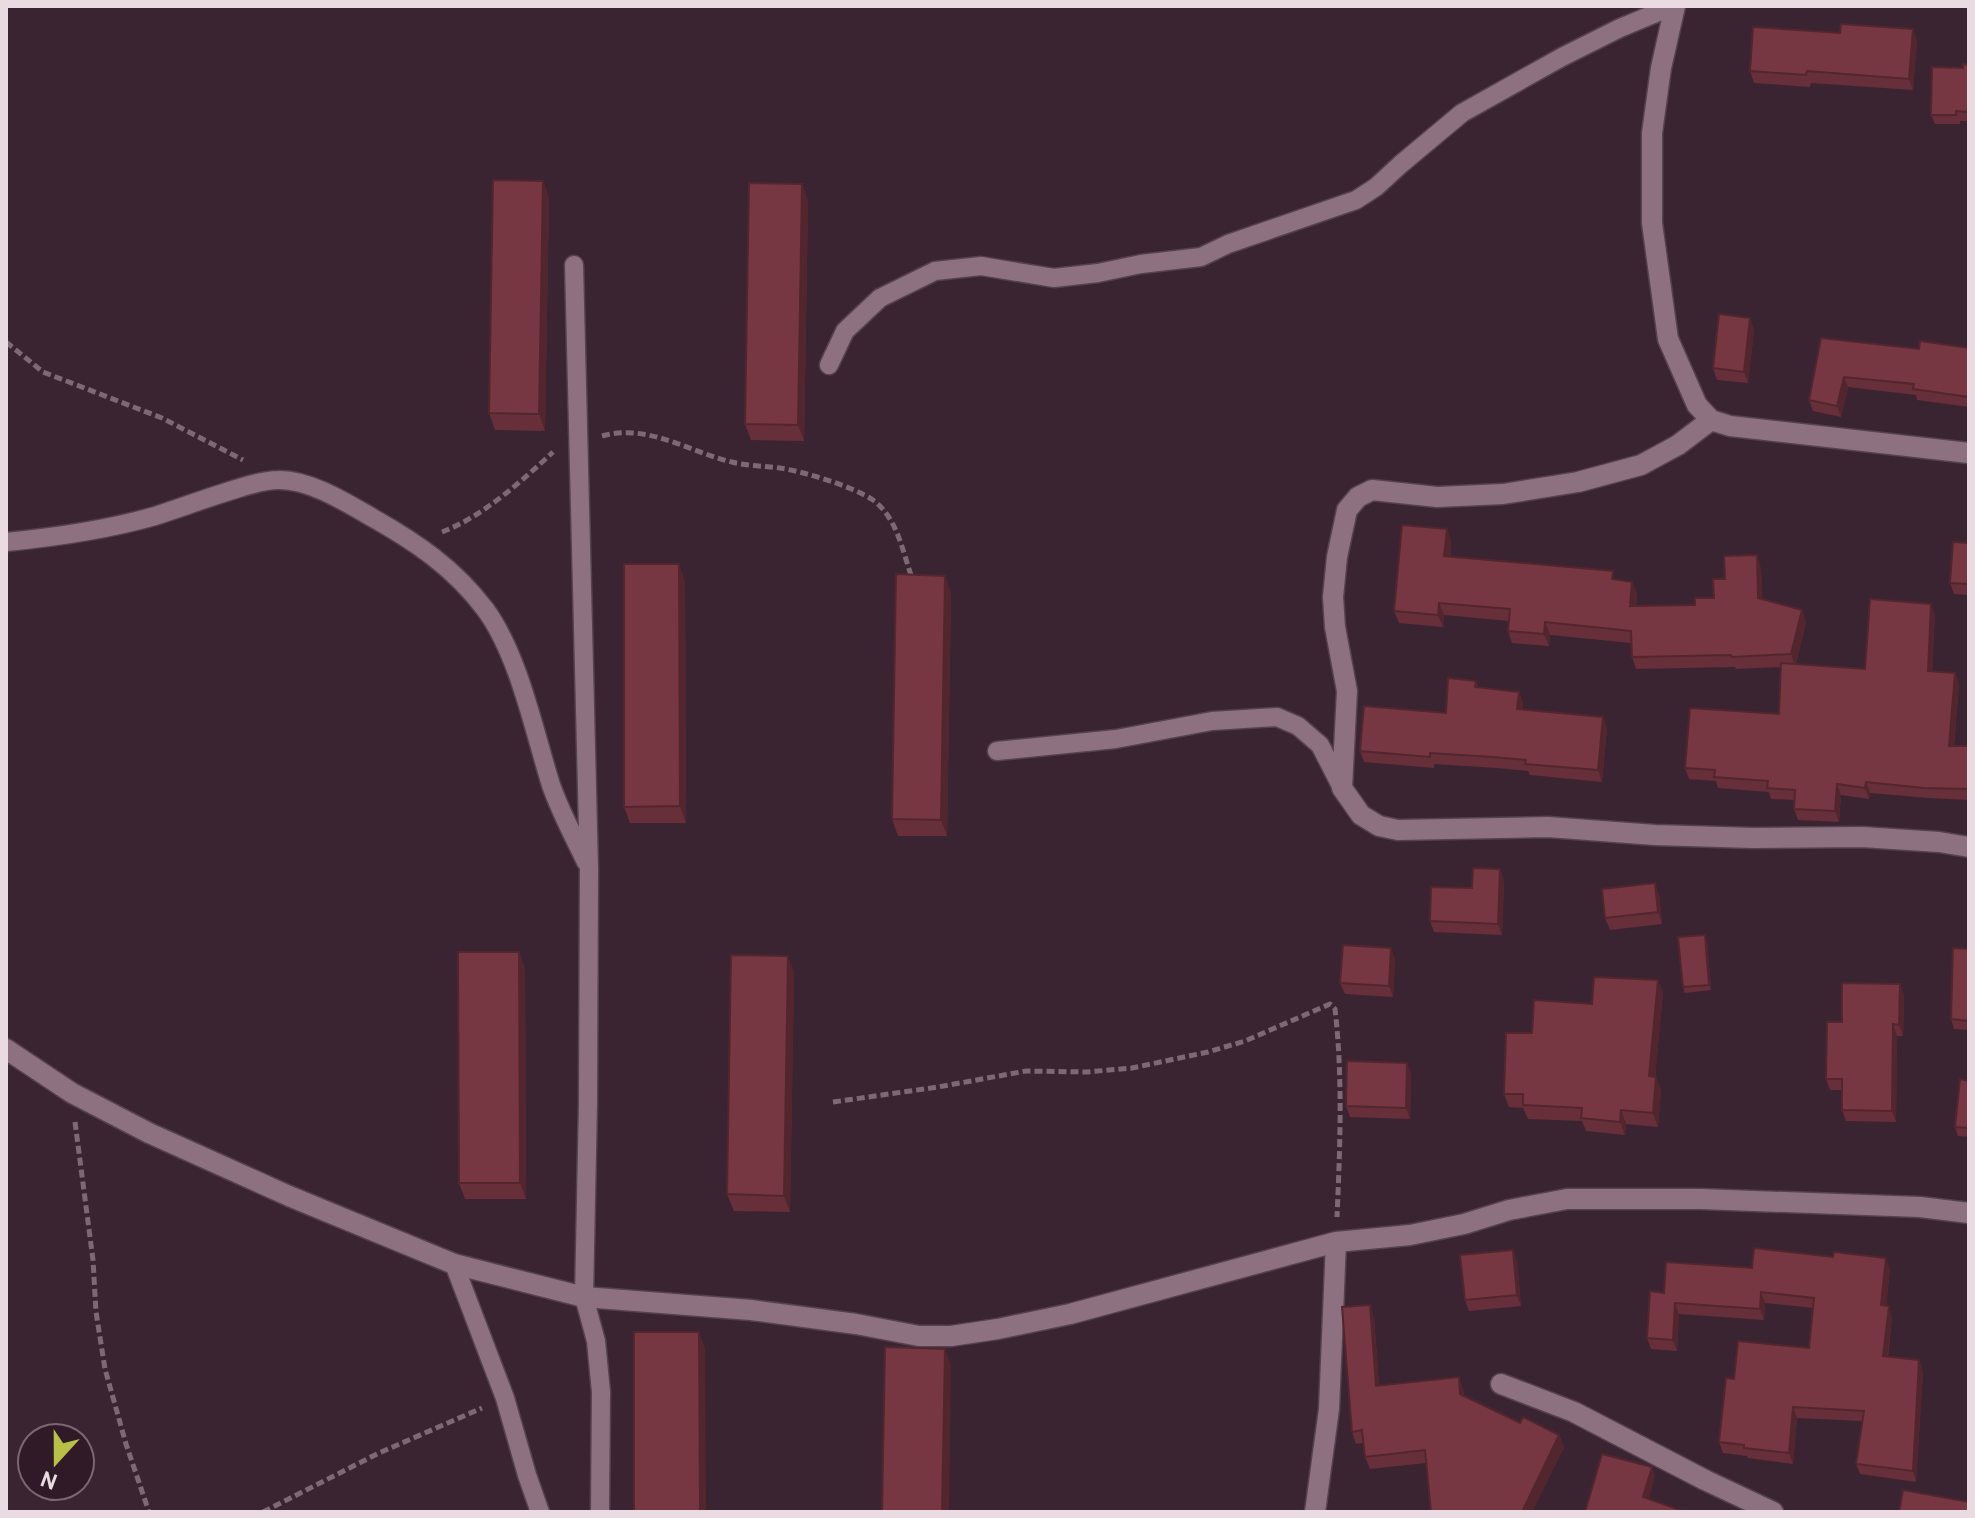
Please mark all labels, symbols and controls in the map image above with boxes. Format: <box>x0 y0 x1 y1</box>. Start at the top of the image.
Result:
north arrow <box>16 1422 96 1502</box>
text: N <box>38 1463 62 1494</box>

